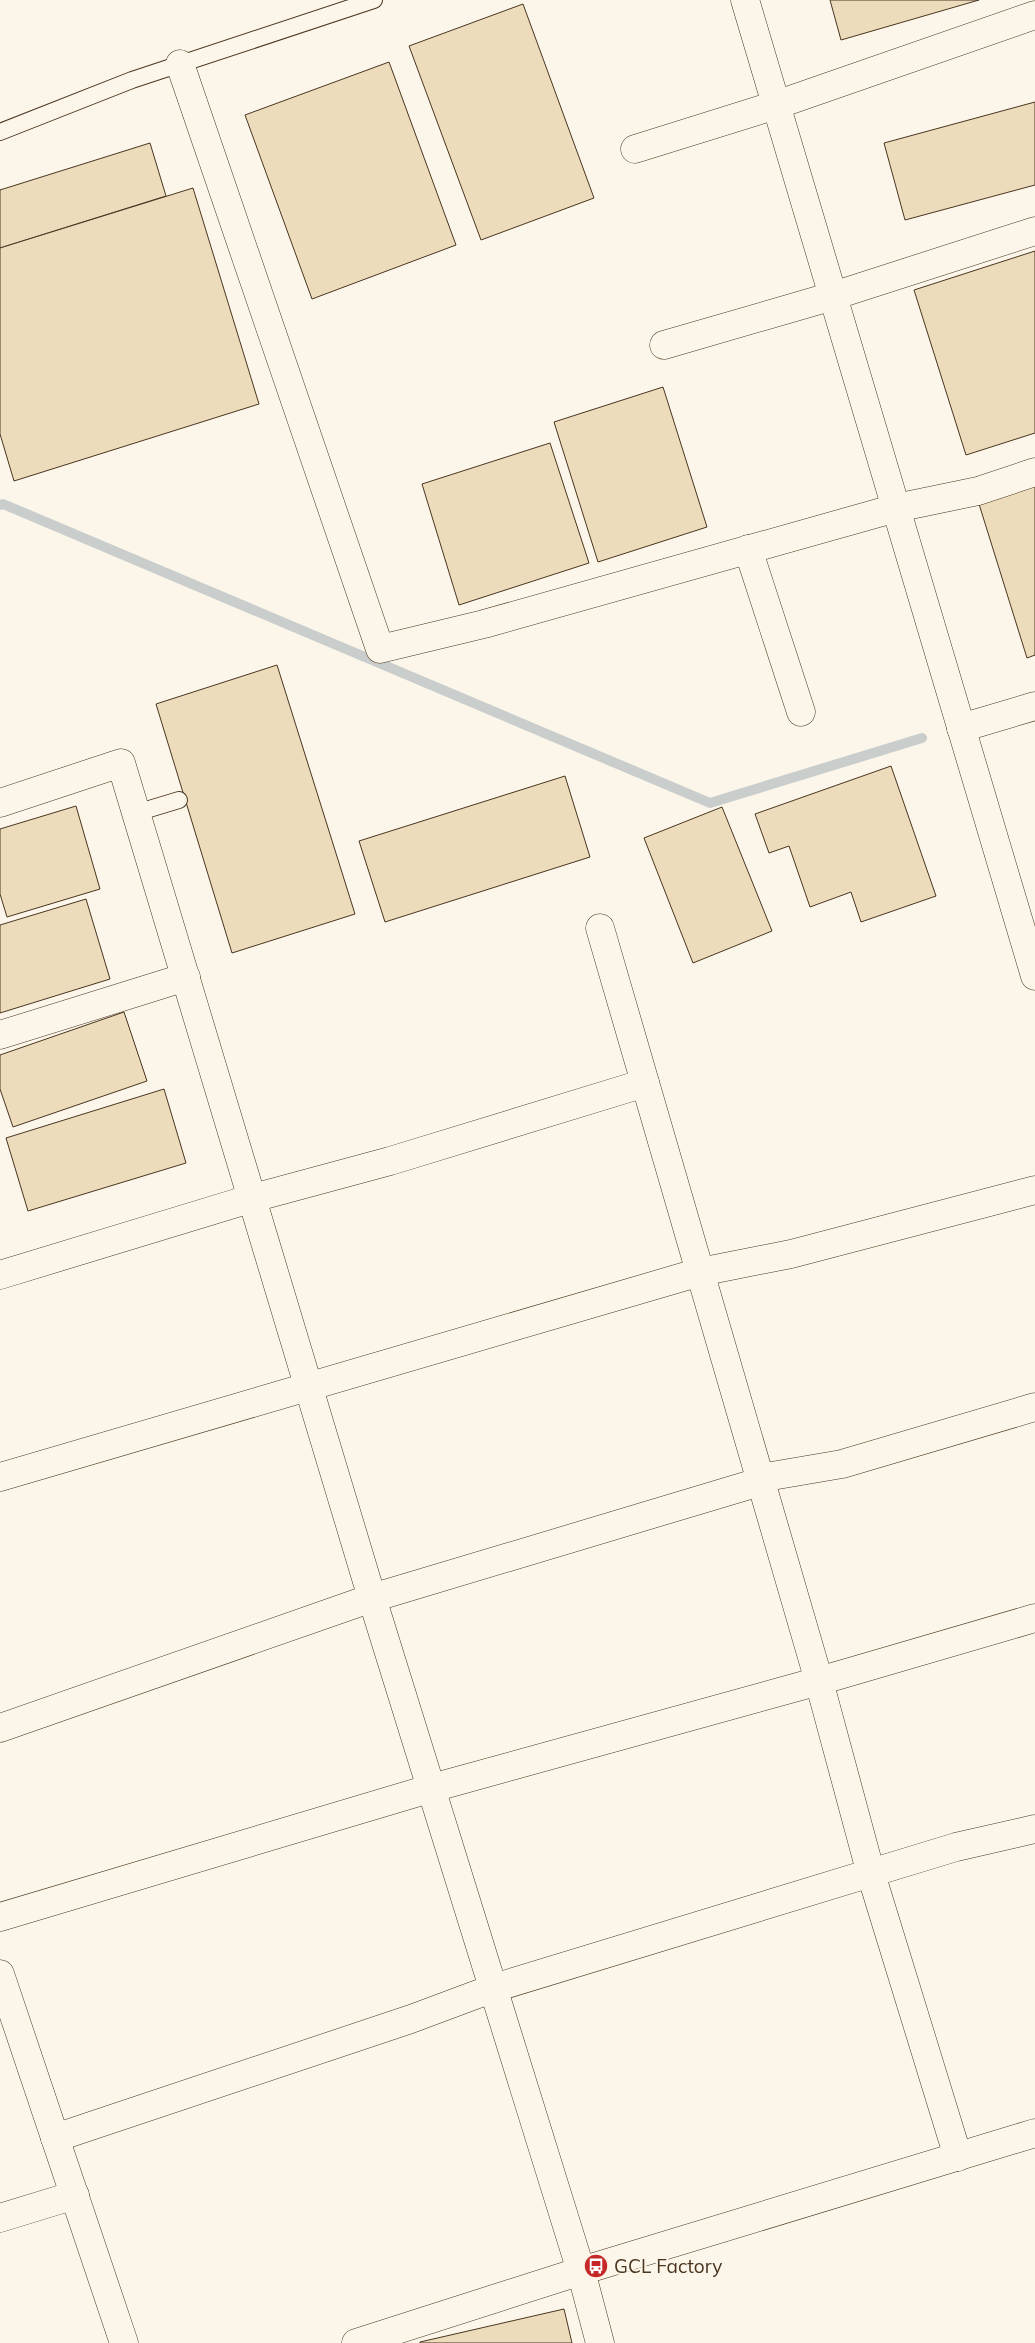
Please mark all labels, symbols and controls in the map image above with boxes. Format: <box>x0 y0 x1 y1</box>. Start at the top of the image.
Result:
bus stop icon: GCL Factory <box>583 2253 609 2279</box>
place label: GCL Factory <box>614 2254 722 2278</box>

